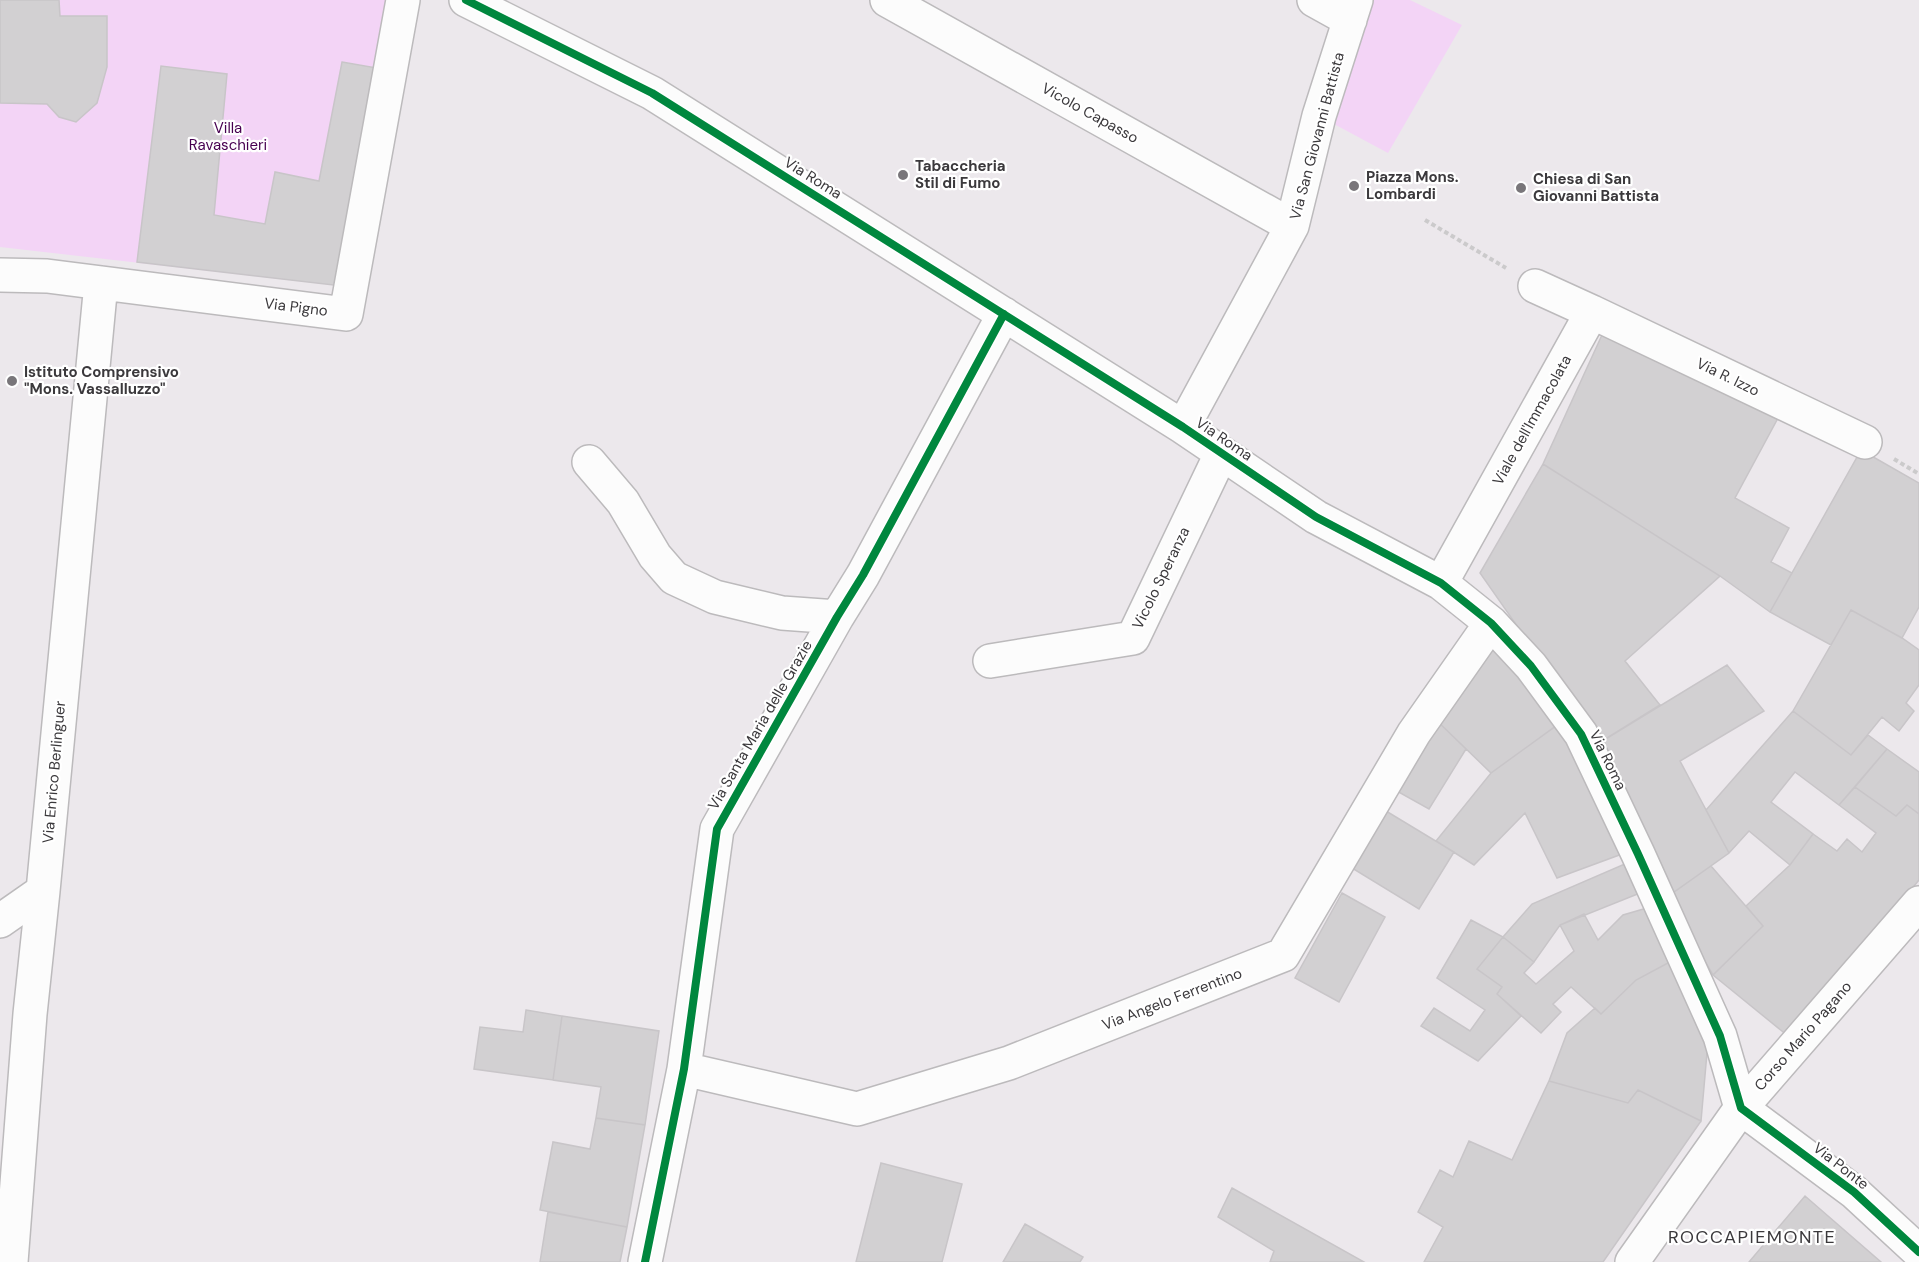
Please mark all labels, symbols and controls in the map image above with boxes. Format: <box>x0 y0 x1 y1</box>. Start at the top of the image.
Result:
street label: Via San Giovanni Battista <box>1285 50 1349 222</box>
street label: Vicolo Capasso <box>1038 78 1142 148</box>
park label: Villa Ravaschieri <box>189 118 267 155</box>
street label: Via Roma <box>780 152 846 204</box>
place label: Tabaccheria Stil di Fumo <box>915 156 1006 193</box>
place label: Piazza Mons. Lombardi <box>1366 167 1459 204</box>
marker: Tabaccheria Stil di Fumo <box>896 168 910 182</box>
place label: Chiesa di San Giovanni Battista <box>1533 169 1659 206</box>
marker: Piazza Mons. Lombardi <box>1347 179 1361 193</box>
marker: Chiesa di San Giovanni Battista <box>1514 181 1528 195</box>
street label: Via Pigno <box>263 293 329 321</box>
street label: Viale dell'Immacolata <box>1488 351 1576 489</box>
street label: Via R. Izzo <box>1693 353 1763 401</box>
place label: Istituto Comprensivo "Mons. Vassalluzzo" <box>24 362 179 399</box>
marker: Istituto Comprensivo "Mons. Vassalluzzo" <box>5 374 19 388</box>
street label: Via Roma <box>1192 413 1256 465</box>
street label: Vicolo Speranza <box>1128 524 1194 632</box>
street label: Via Santa Maria delle Grazie <box>703 637 817 813</box>
street label: Via Enrico Berlinguer <box>38 699 70 844</box>
street label: Via Roma <box>1585 727 1631 793</box>
street label: Via Angelo Ferrentino <box>1099 963 1245 1035</box>
street label: Corso Mario Pagano <box>1750 977 1856 1095</box>
street label: Via Ponte <box>1809 1138 1873 1194</box>
district label: ROCCAPIEMONTE <box>1668 1225 1836 1249</box>

